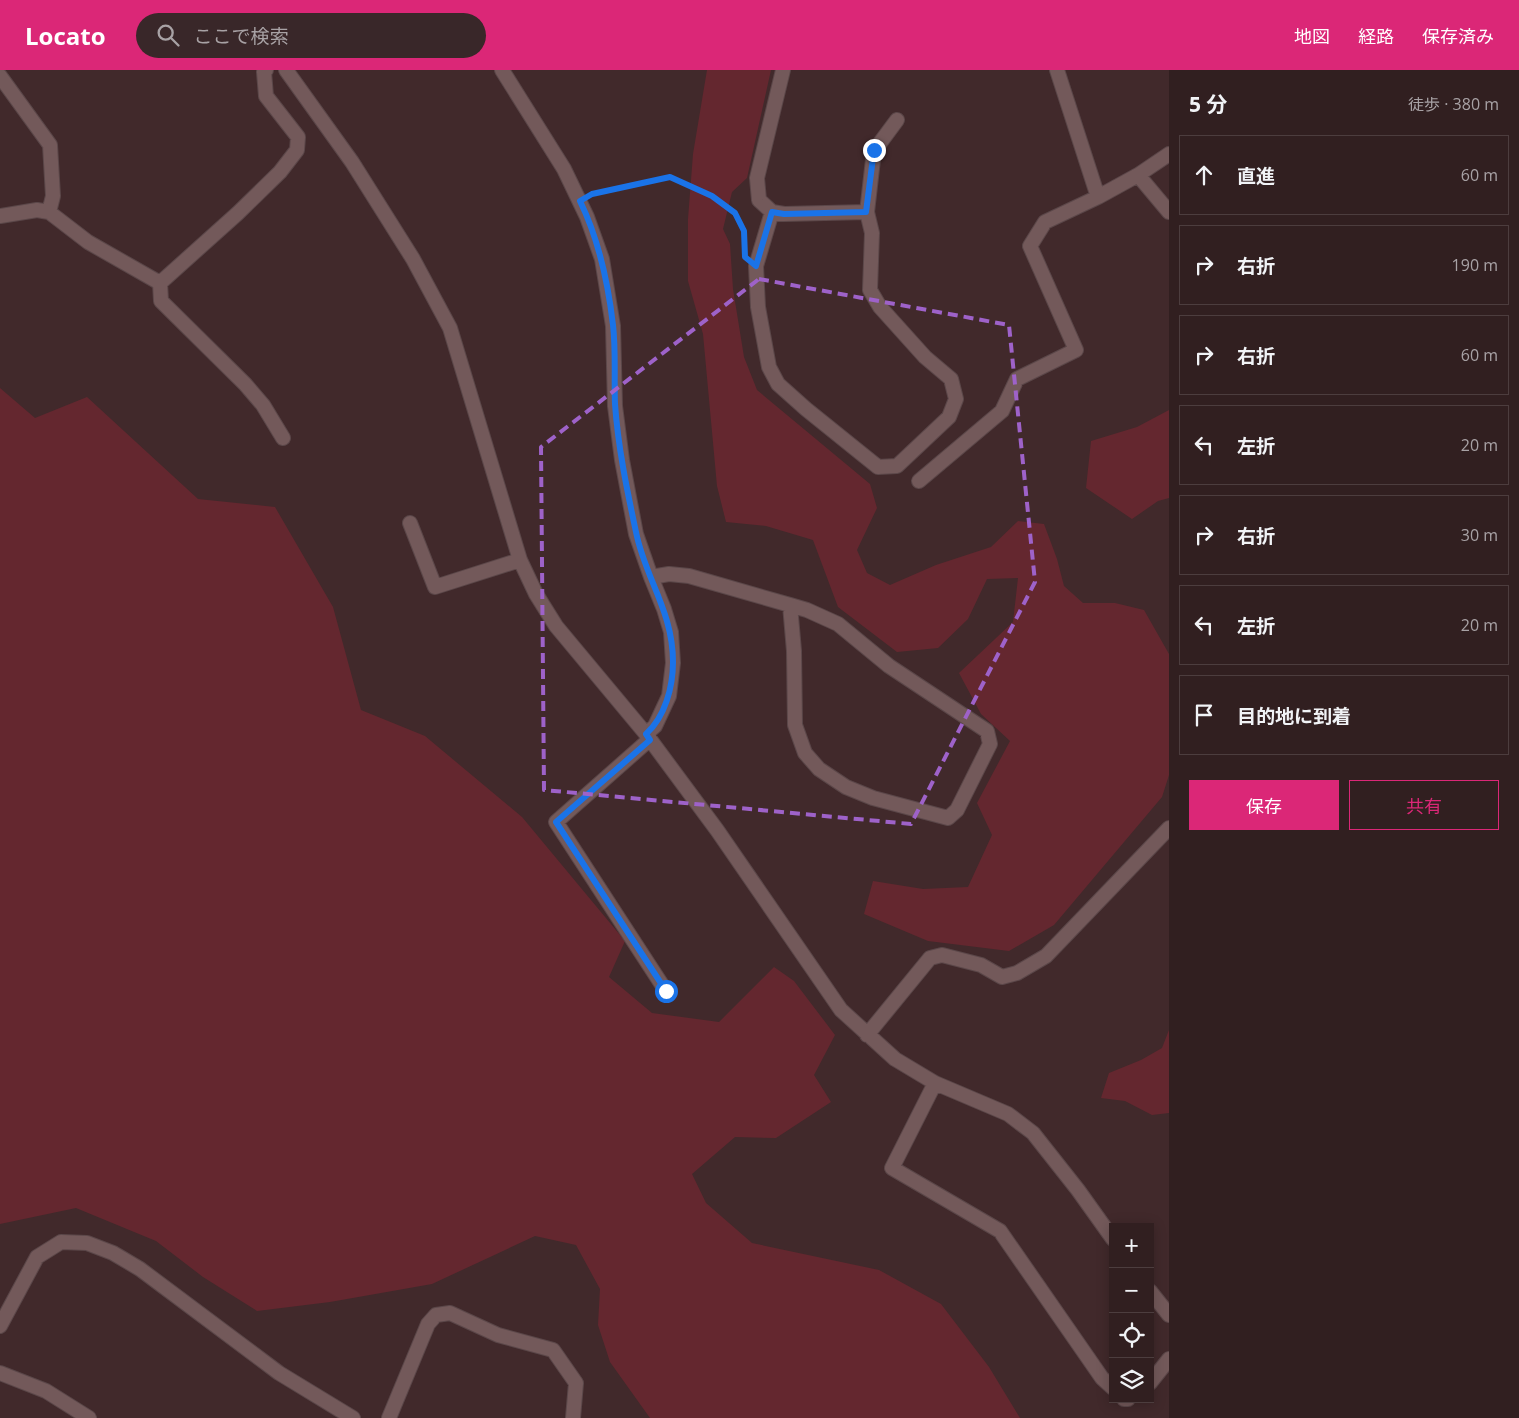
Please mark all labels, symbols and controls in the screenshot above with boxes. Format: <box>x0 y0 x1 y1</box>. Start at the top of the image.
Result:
search box <box>136 13 486 58</box>
text: Locato <box>25 19 106 52</box>
icon: search <box>154 21 182 49</box>
text: ここで検索 <box>194 23 289 49</box>
text: 地図 <box>1294 24 1330 48</box>
text: 経路 <box>1358 24 1394 48</box>
text: 保存済み <box>1422 24 1494 48</box>
text: 5 分 <box>1189 90 1227 118</box>
text: 徒歩 · 380 m <box>1408 93 1499 115</box>
route end <box>863 139 886 162</box>
icon: ahead <box>1190 161 1218 189</box>
text: 直進 <box>1237 163 1275 189</box>
text: 60 m <box>1461 164 1498 186</box>
icon: right <box>1190 251 1218 279</box>
text: 右折 <box>1237 253 1275 279</box>
text: 190 m <box>1452 254 1498 276</box>
icon: right <box>1190 341 1218 369</box>
text: 右折 <box>1237 343 1275 369</box>
text: 60 m <box>1461 344 1498 366</box>
icon: left <box>1190 431 1218 459</box>
text: 左折 <box>1237 433 1275 459</box>
text: 20 m <box>1461 434 1498 456</box>
icon: right <box>1190 521 1218 549</box>
text: 右折 <box>1237 523 1275 549</box>
text: 30 m <box>1461 524 1498 546</box>
icon: left <box>1190 611 1218 639</box>
text: 左折 <box>1237 613 1275 639</box>
text: 20 m <box>1461 614 1498 636</box>
icon: arrive <box>1190 701 1218 729</box>
text: 目的地に到着 <box>1237 703 1351 729</box>
button: 保存 <box>1189 780 1339 830</box>
button: 共有 <box>1349 780 1499 830</box>
route start <box>655 980 678 1003</box>
map controls <box>1109 1223 1154 1403</box>
button: + <box>1109 1223 1154 1268</box>
button: − <box>1109 1268 1154 1313</box>
button: locate <box>1109 1313 1154 1358</box>
button: layers <box>1109 1358 1154 1403</box>

